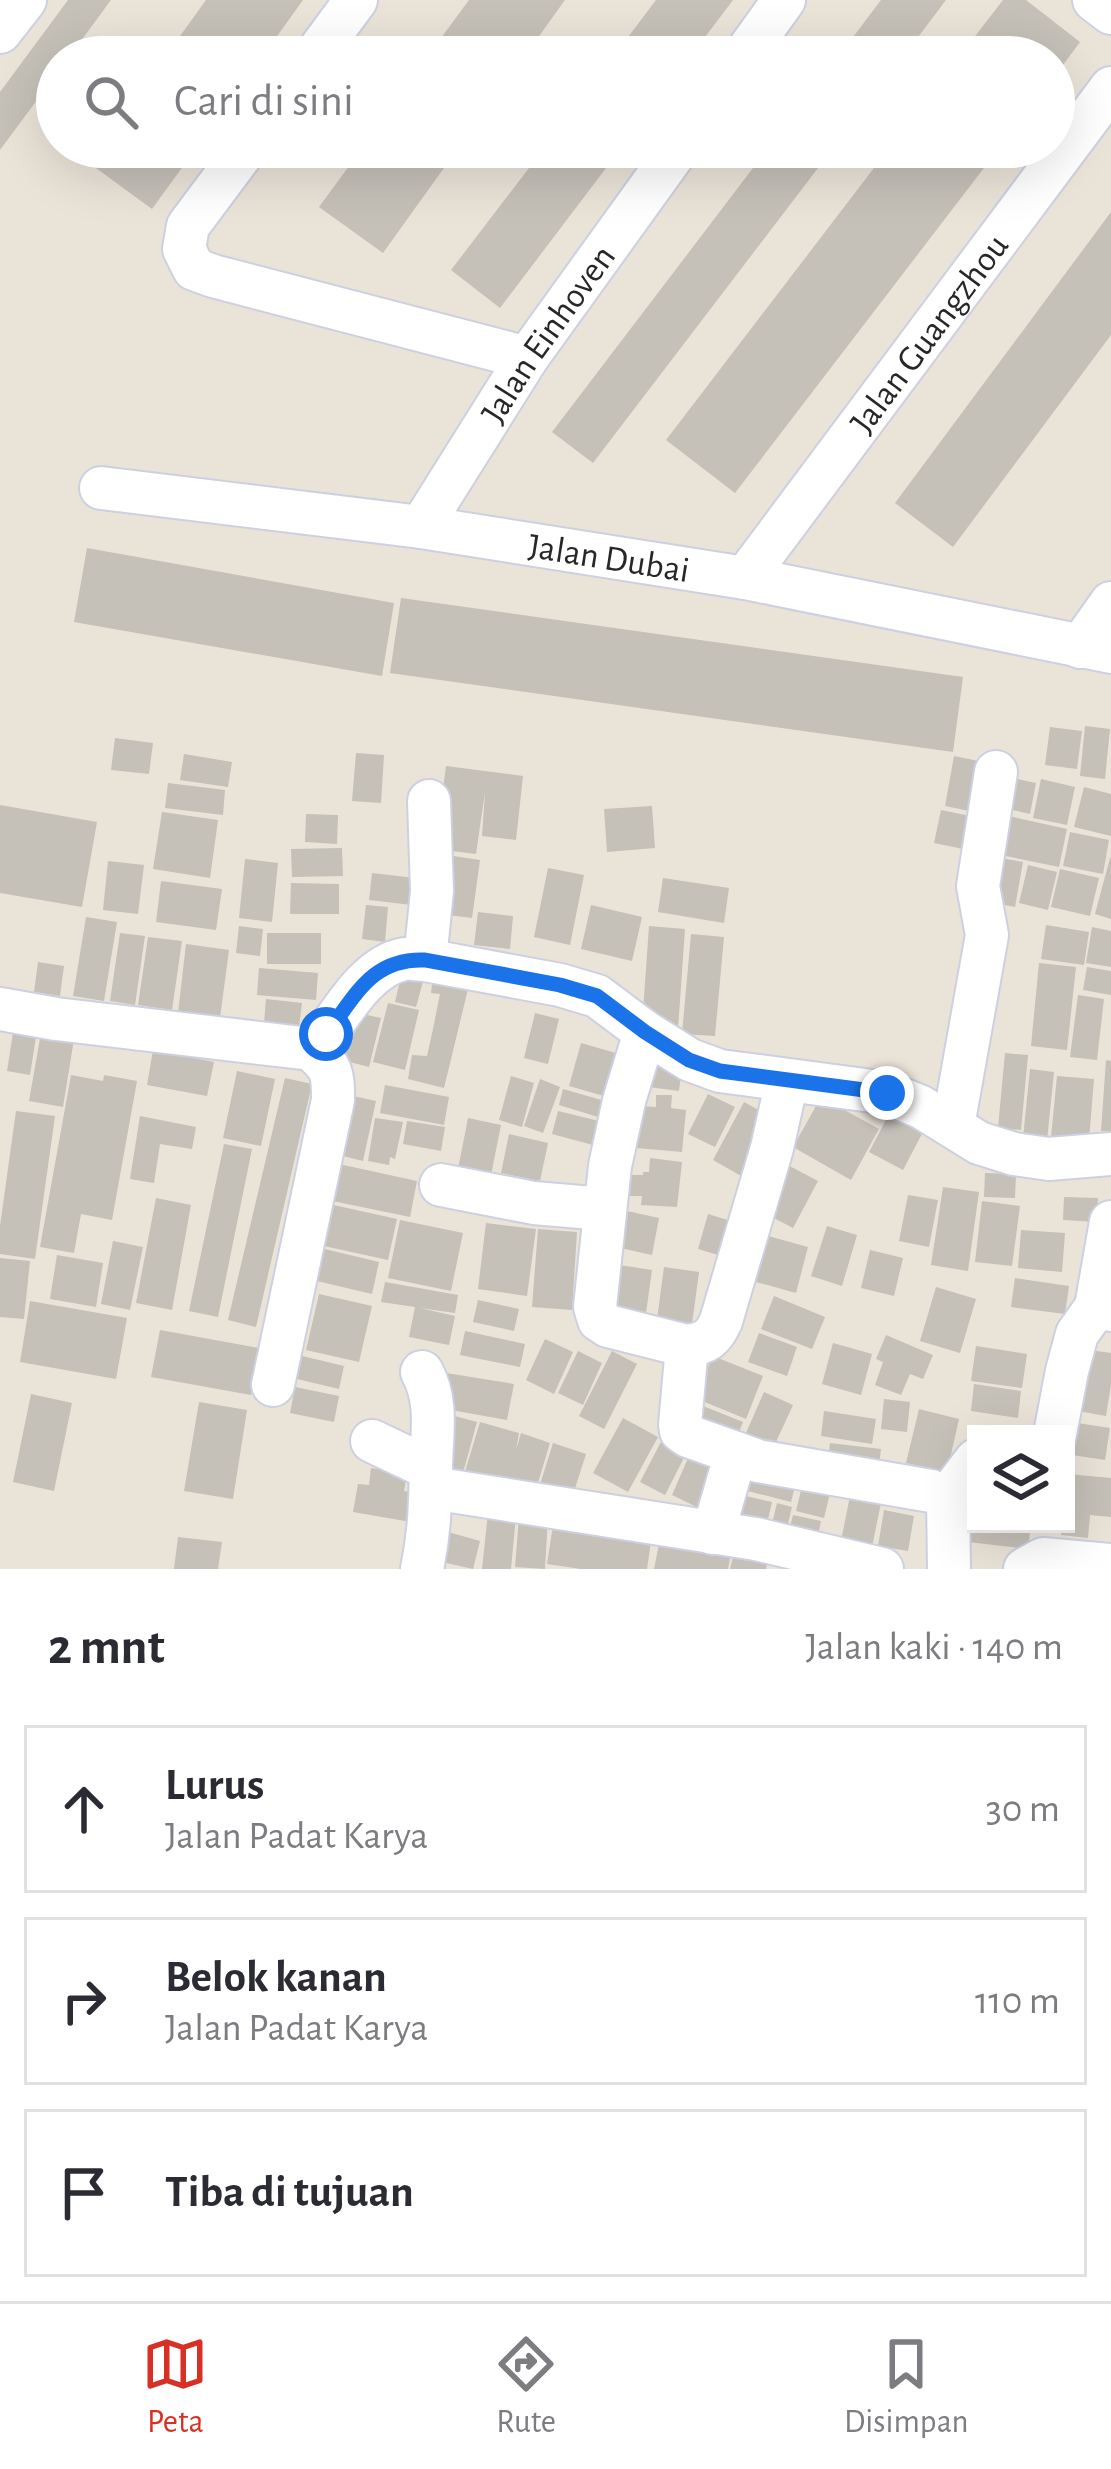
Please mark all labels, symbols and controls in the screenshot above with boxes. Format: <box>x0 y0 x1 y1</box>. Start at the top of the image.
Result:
search box <box>36 36 1075 168</box>
icon: search <box>78 69 144 135</box>
text: Cari di sini <box>174 79 354 124</box>
street label: Jalan Guangzhou <box>844 228 1015 440</box>
street label: Jalan Einhoven <box>475 239 622 430</box>
street label: Jalan Dubai <box>526 528 692 589</box>
route start <box>299 1007 353 1061</box>
route end <box>860 1066 914 1120</box>
map controls <box>967 1425 1075 1533</box>
button: layers <box>967 1425 1075 1533</box>
text: 2 mnt <box>48 1622 165 1673</box>
text: Jalan kaki · 140 m <box>805 1628 1063 1667</box>
text: Lurus <box>165 1763 264 1808</box>
icon: ahead <box>51 1776 117 1842</box>
text: 30 m <box>986 1790 1060 1829</box>
text: Jalan Padat Karya <box>165 1817 428 1856</box>
text: Belok kanan <box>165 1955 387 2000</box>
icon: right <box>51 1968 117 2034</box>
text: 110 m <box>975 1982 1060 2021</box>
text: Jalan Padat Karya <box>165 2009 428 2048</box>
icon: arrive <box>51 2160 117 2226</box>
text: Tiba di tujuan <box>165 2170 414 2215</box>
tab: Peta <box>142 2331 208 2443</box>
tab: Rute <box>493 2331 559 2443</box>
tab: Disimpan <box>844 2331 969 2443</box>

